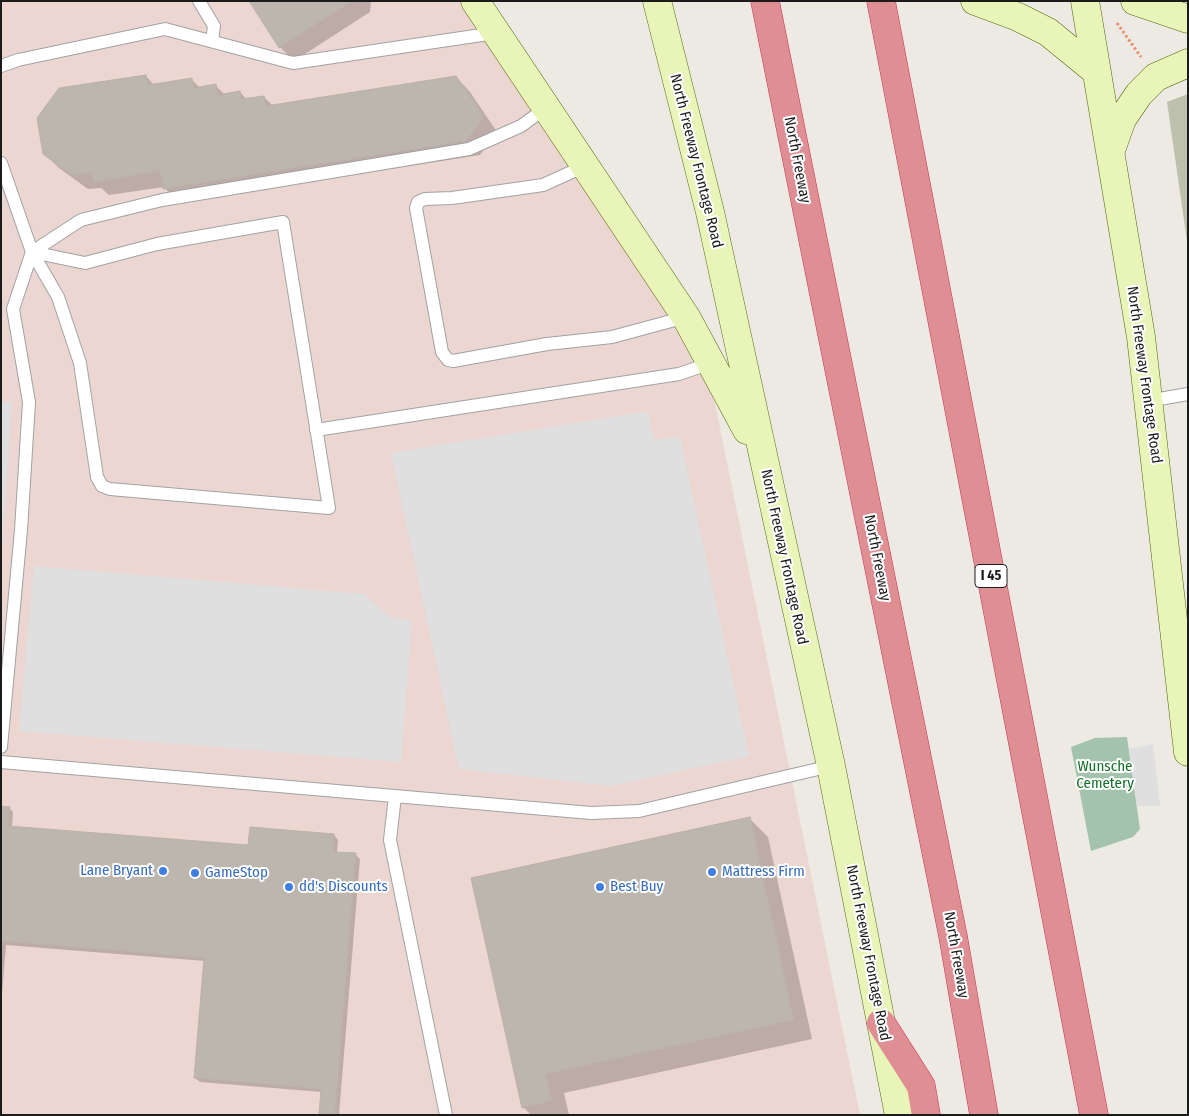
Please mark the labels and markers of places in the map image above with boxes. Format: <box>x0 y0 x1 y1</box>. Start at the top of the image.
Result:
place label: Lane Bryant <box>80 862 153 880</box>
place label: Mattress Firm <box>722 863 805 881</box>
place label: GameStop <box>205 864 268 882</box>
marker: Lane Bryant <box>157 865 169 877</box>
marker: Mattress Firm <box>706 866 718 878</box>
marker: GameStop <box>189 867 201 879</box>
place label: dd's Discounts <box>299 878 388 896</box>
place label: Best Buy <box>610 878 663 896</box>
marker: dd's Discounts <box>283 881 295 893</box>
marker: Best Buy <box>594 881 606 893</box>

